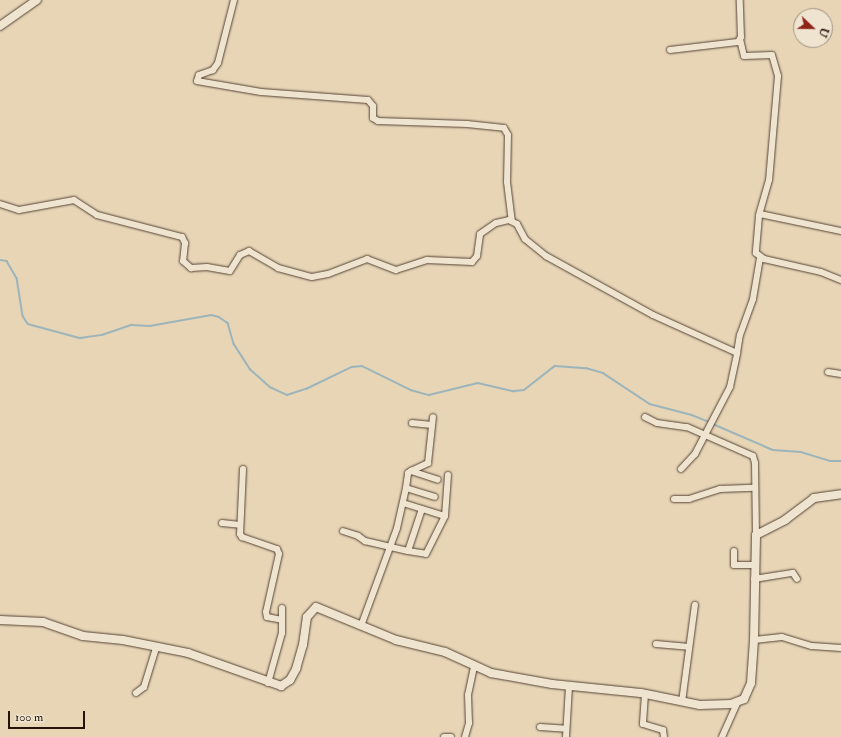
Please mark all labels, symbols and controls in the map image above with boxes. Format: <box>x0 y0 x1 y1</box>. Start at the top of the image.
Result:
north arrow <box>793 8 833 48</box>
text: U <box>816 26 831 39</box>
scale bar <box>10 703 87 729</box>
text: 100 m <box>15 710 43 725</box>

